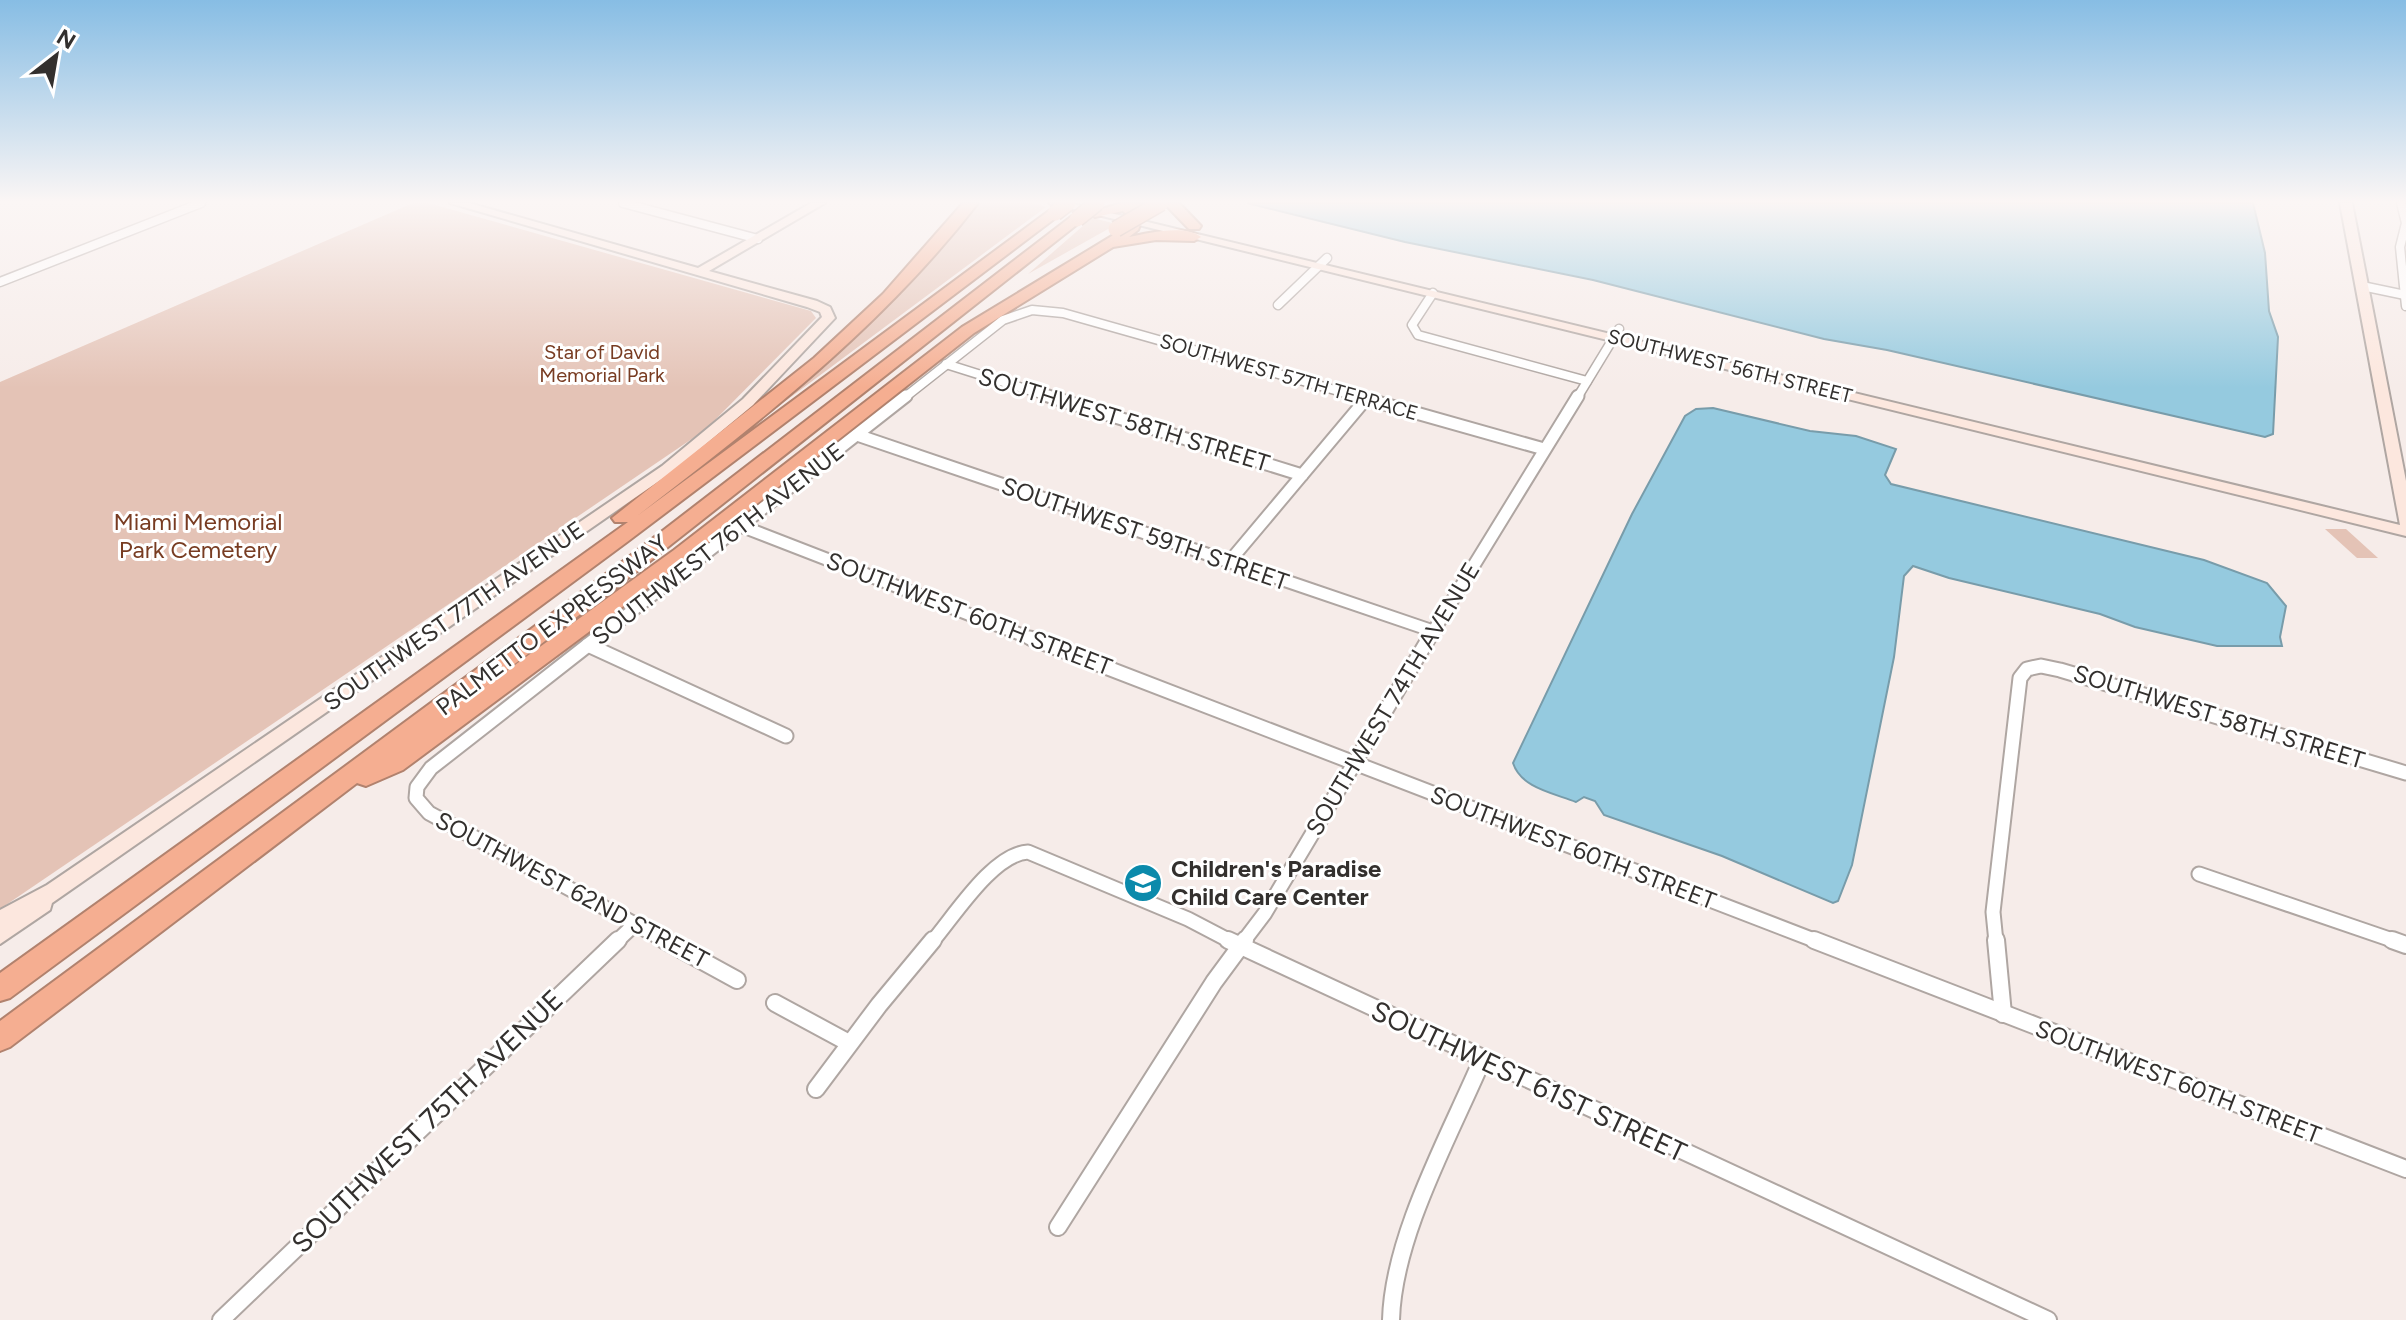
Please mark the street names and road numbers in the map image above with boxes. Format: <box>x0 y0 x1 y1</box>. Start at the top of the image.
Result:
street label: SOUTHWEST 56TH STREET <box>1605 324 1855 408</box>
street label: SOUTHWEST 57TH TERRACE <box>1157 329 1421 425</box>
street label: SOUTHWEST 58TH STREET <box>975 361 1273 478</box>
street label: SOUTHWEST 76TH AVENUE <box>586 436 850 651</box>
street label: SOUTHWEST 59TH STREET <box>998 471 1293 596</box>
street label: SOUTHWEST 77TH AVENUE <box>318 514 590 717</box>
street label: PALMETTO EXPRESSWAY <box>430 528 674 721</box>
street label: SOUTHWEST 60TH STREET <box>822 546 1116 681</box>
street label: SOUTHWEST 74TH AVENUE <box>1299 557 1486 841</box>
street label: SOUTHWEST 58TH STREET <box>2070 658 2368 775</box>
street label: SOUTHWEST 60TH STREET <box>1426 780 1720 915</box>
street label: SOUTHWEST 62ND STREET <box>431 805 714 974</box>
street label: SOUTHWEST 75TH AVENUE <box>284 982 570 1260</box>
street label: SOUTHWEST 61ST STREET <box>1366 993 1692 1169</box>
street label: SOUTHWEST 60TH STREET <box>2031 1014 2325 1149</box>

